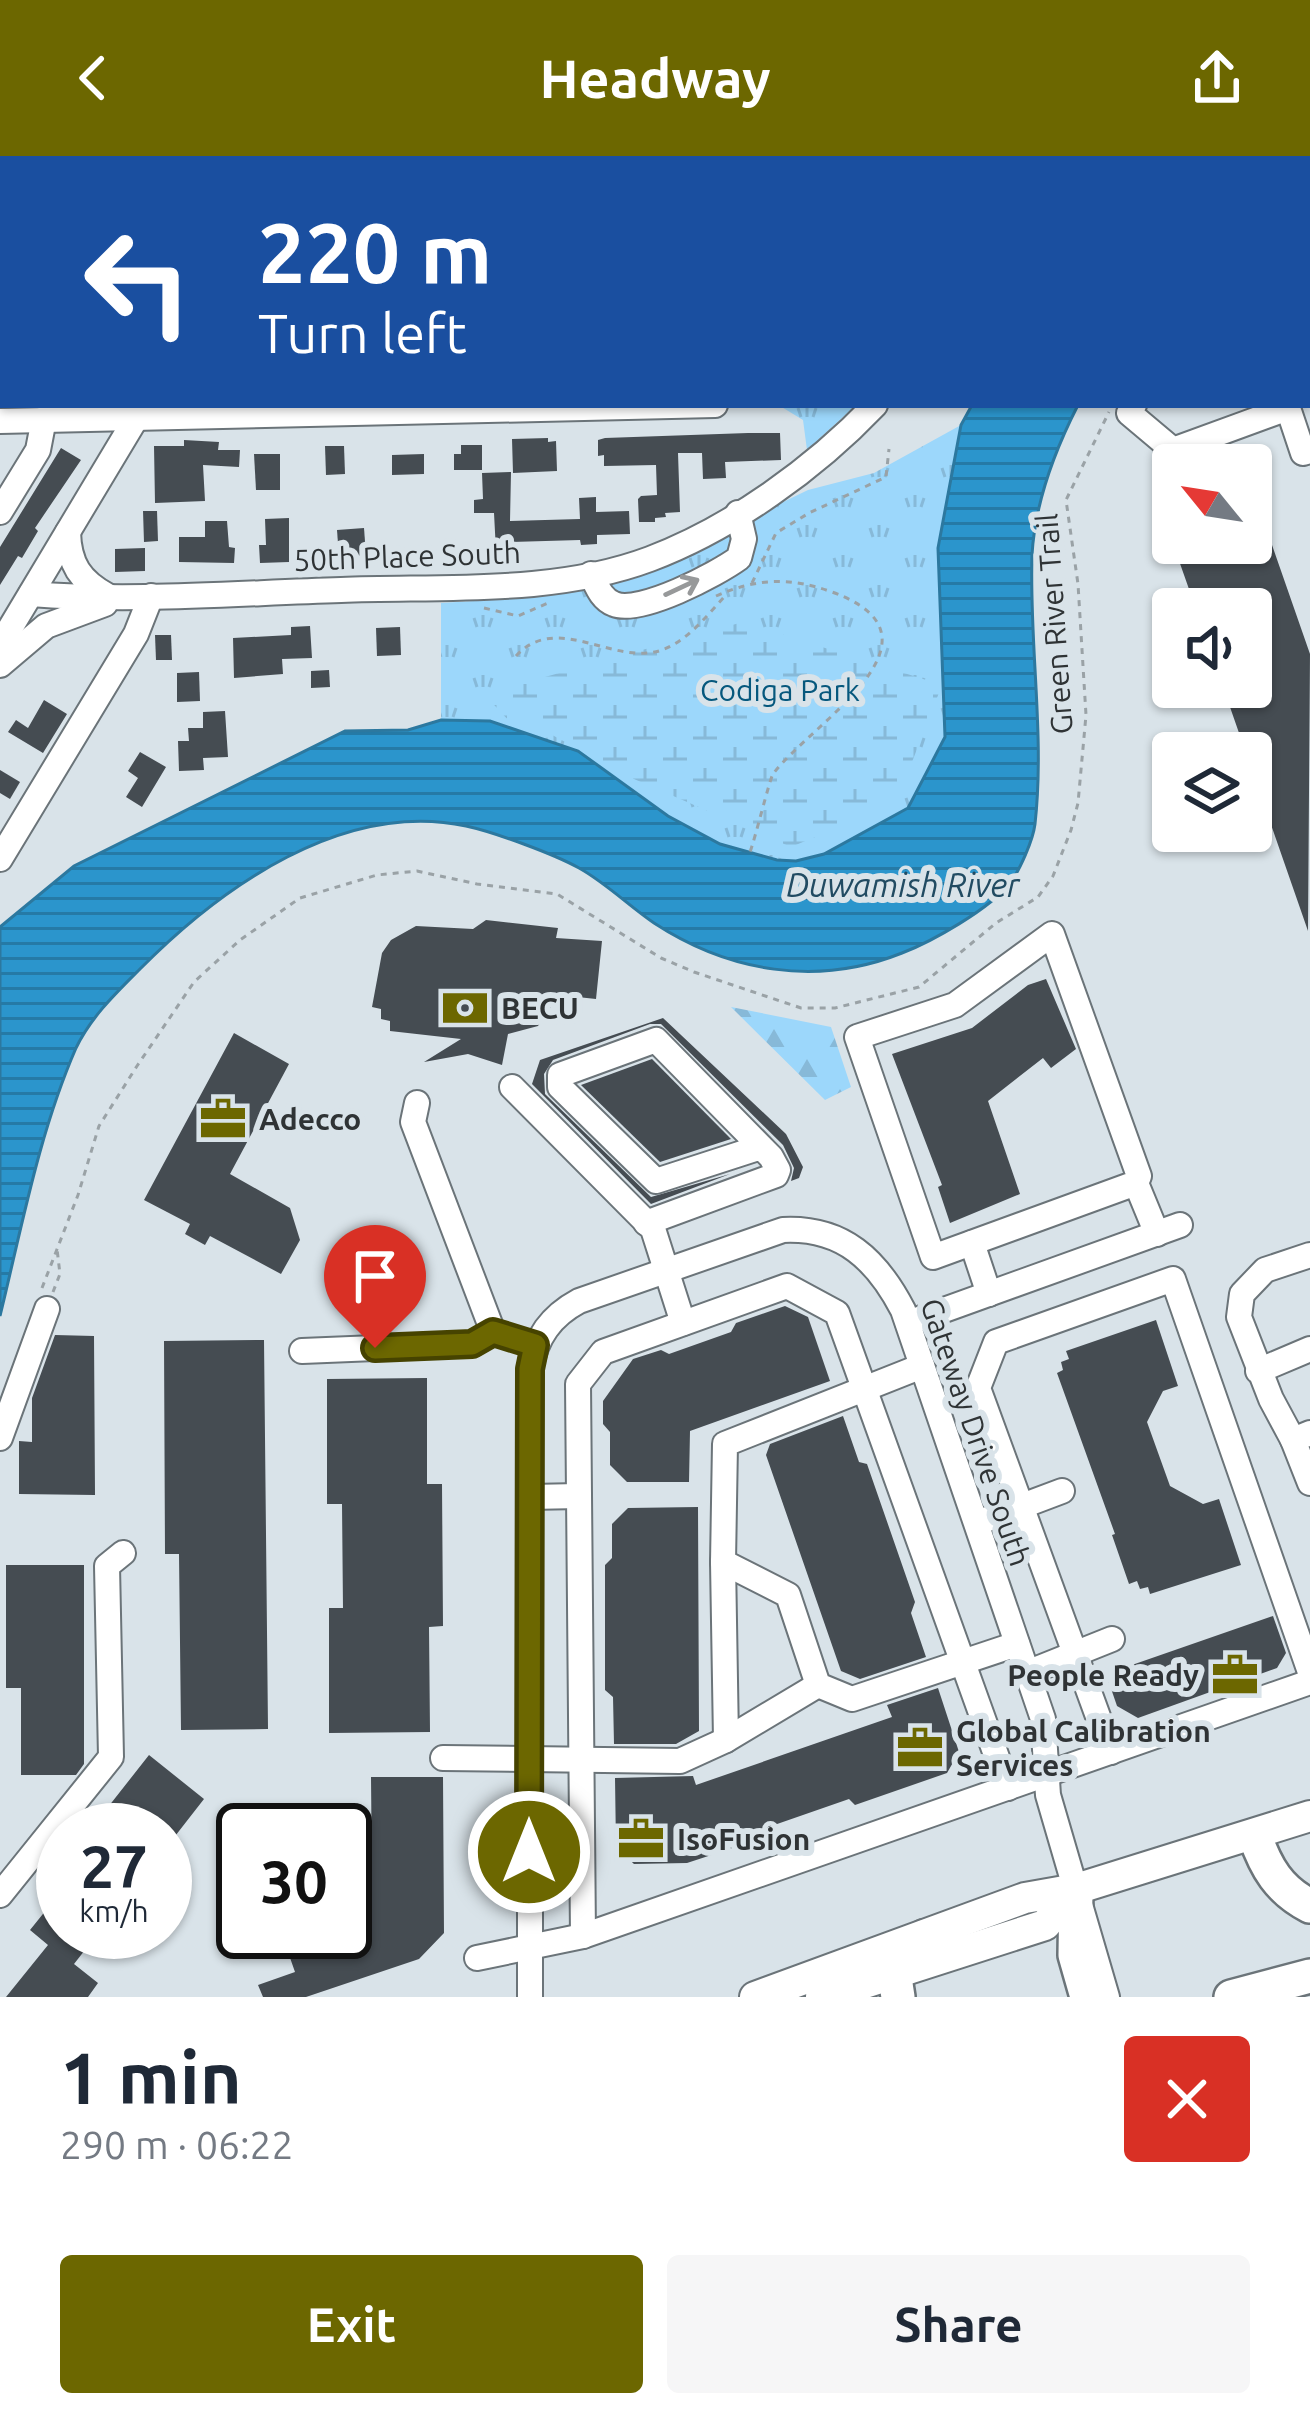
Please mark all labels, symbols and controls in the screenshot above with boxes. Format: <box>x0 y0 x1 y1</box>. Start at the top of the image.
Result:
icon: back <box>60 45 126 111</box>
icon: share <box>1184 45 1250 111</box>
text: Headway <box>539 48 771 108</box>
icon: left <box>60 204 216 360</box>
text: 220 m <box>258 205 492 299</box>
text: Turn left <box>258 303 467 363</box>
north arrow <box>1152 444 1272 564</box>
map controls <box>1152 444 1272 852</box>
street label: Green River Trail <box>1029 512 1079 736</box>
street label: 50th Place South <box>293 535 521 577</box>
one-way arrow <box>663 575 699 597</box>
button: sound <box>1152 588 1272 708</box>
park label: Codiga Park <box>700 673 860 707</box>
button: layers <box>1152 732 1272 852</box>
water label: Duwamish River <box>786 866 1021 903</box>
bank icon: BECU <box>440 983 490 1033</box>
place label: BECU <box>501 991 579 1025</box>
office icon: Adecco <box>198 1094 248 1144</box>
place label: Adecco <box>259 1102 361 1136</box>
pin <box>324 1225 426 1348</box>
icon: arrive <box>342 1243 408 1309</box>
street label: Gateway Drive South <box>914 1294 1038 1570</box>
office icon: People Ready <box>1210 1650 1260 1700</box>
place label: People Ready <box>1007 1658 1199 1692</box>
place label: Global Calibration Services <box>956 1714 1211 1782</box>
office icon: Global Calibration Services <box>895 1723 945 1773</box>
position arrow <box>466 1789 592 1915</box>
speed limit sign: 30 <box>216 1803 372 1959</box>
office icon: IsoFusion <box>616 1814 666 1864</box>
place label: IsoFusion <box>677 1822 810 1856</box>
text: 27 <box>80 1832 148 1899</box>
text: km/h <box>79 1894 149 1928</box>
button: close <box>1124 2036 1250 2162</box>
text: 1 min <box>60 2037 242 2118</box>
text: 290 m · 06:22 <box>60 2123 294 2166</box>
button: Exit <box>60 2255 643 2393</box>
button: Share <box>667 2255 1250 2393</box>

